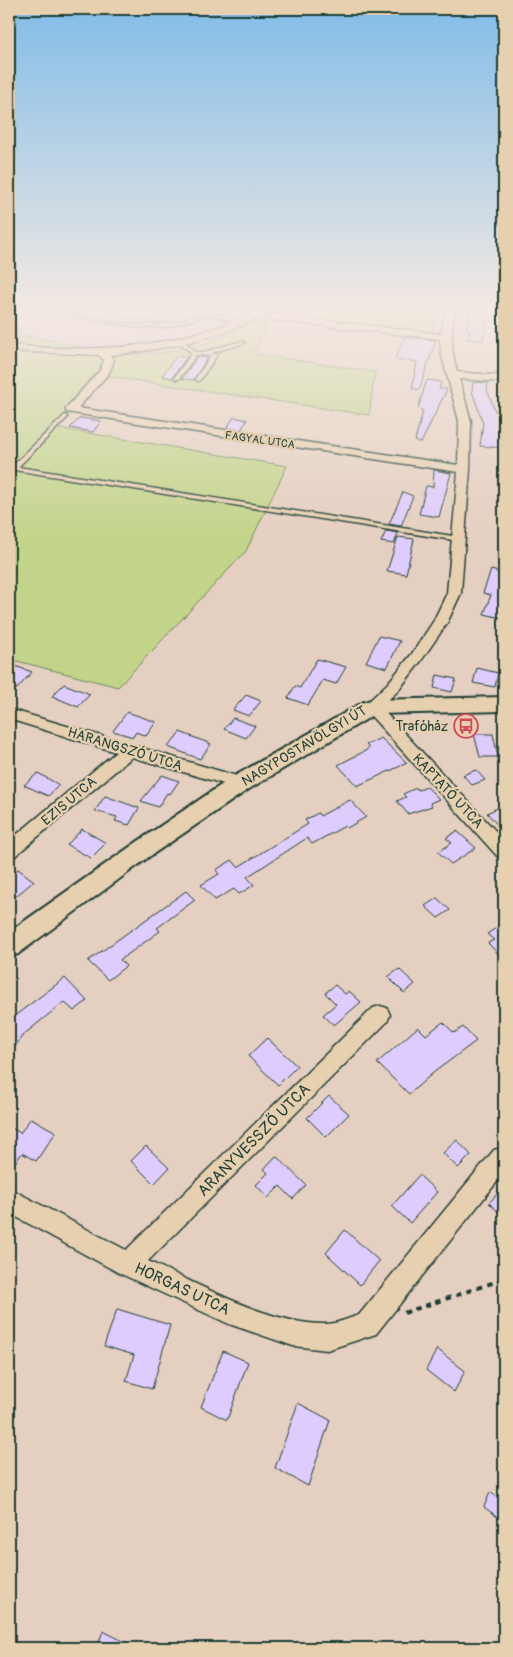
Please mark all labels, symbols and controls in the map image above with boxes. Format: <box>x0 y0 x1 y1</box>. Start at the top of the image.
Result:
street label: FAGYAL UTCA <box>224 429 296 451</box>
street label: NAGYPOSTAVÖLGYI ÚT <box>238 701 370 790</box>
bus stop icon: Trafóház <box>453 713 479 739</box>
place label: Trafóház <box>395 718 448 735</box>
street label: HARANGSZÓ UTCA <box>66 723 185 775</box>
street label: KAPTATÓ UTCA <box>409 750 488 832</box>
street label: EZIS UTCA <box>38 773 100 829</box>
street label: ARANYVESSZŐ UTCA <box>193 1079 315 1201</box>
street label: HORGAS UTCA <box>131 1258 233 1320</box>

